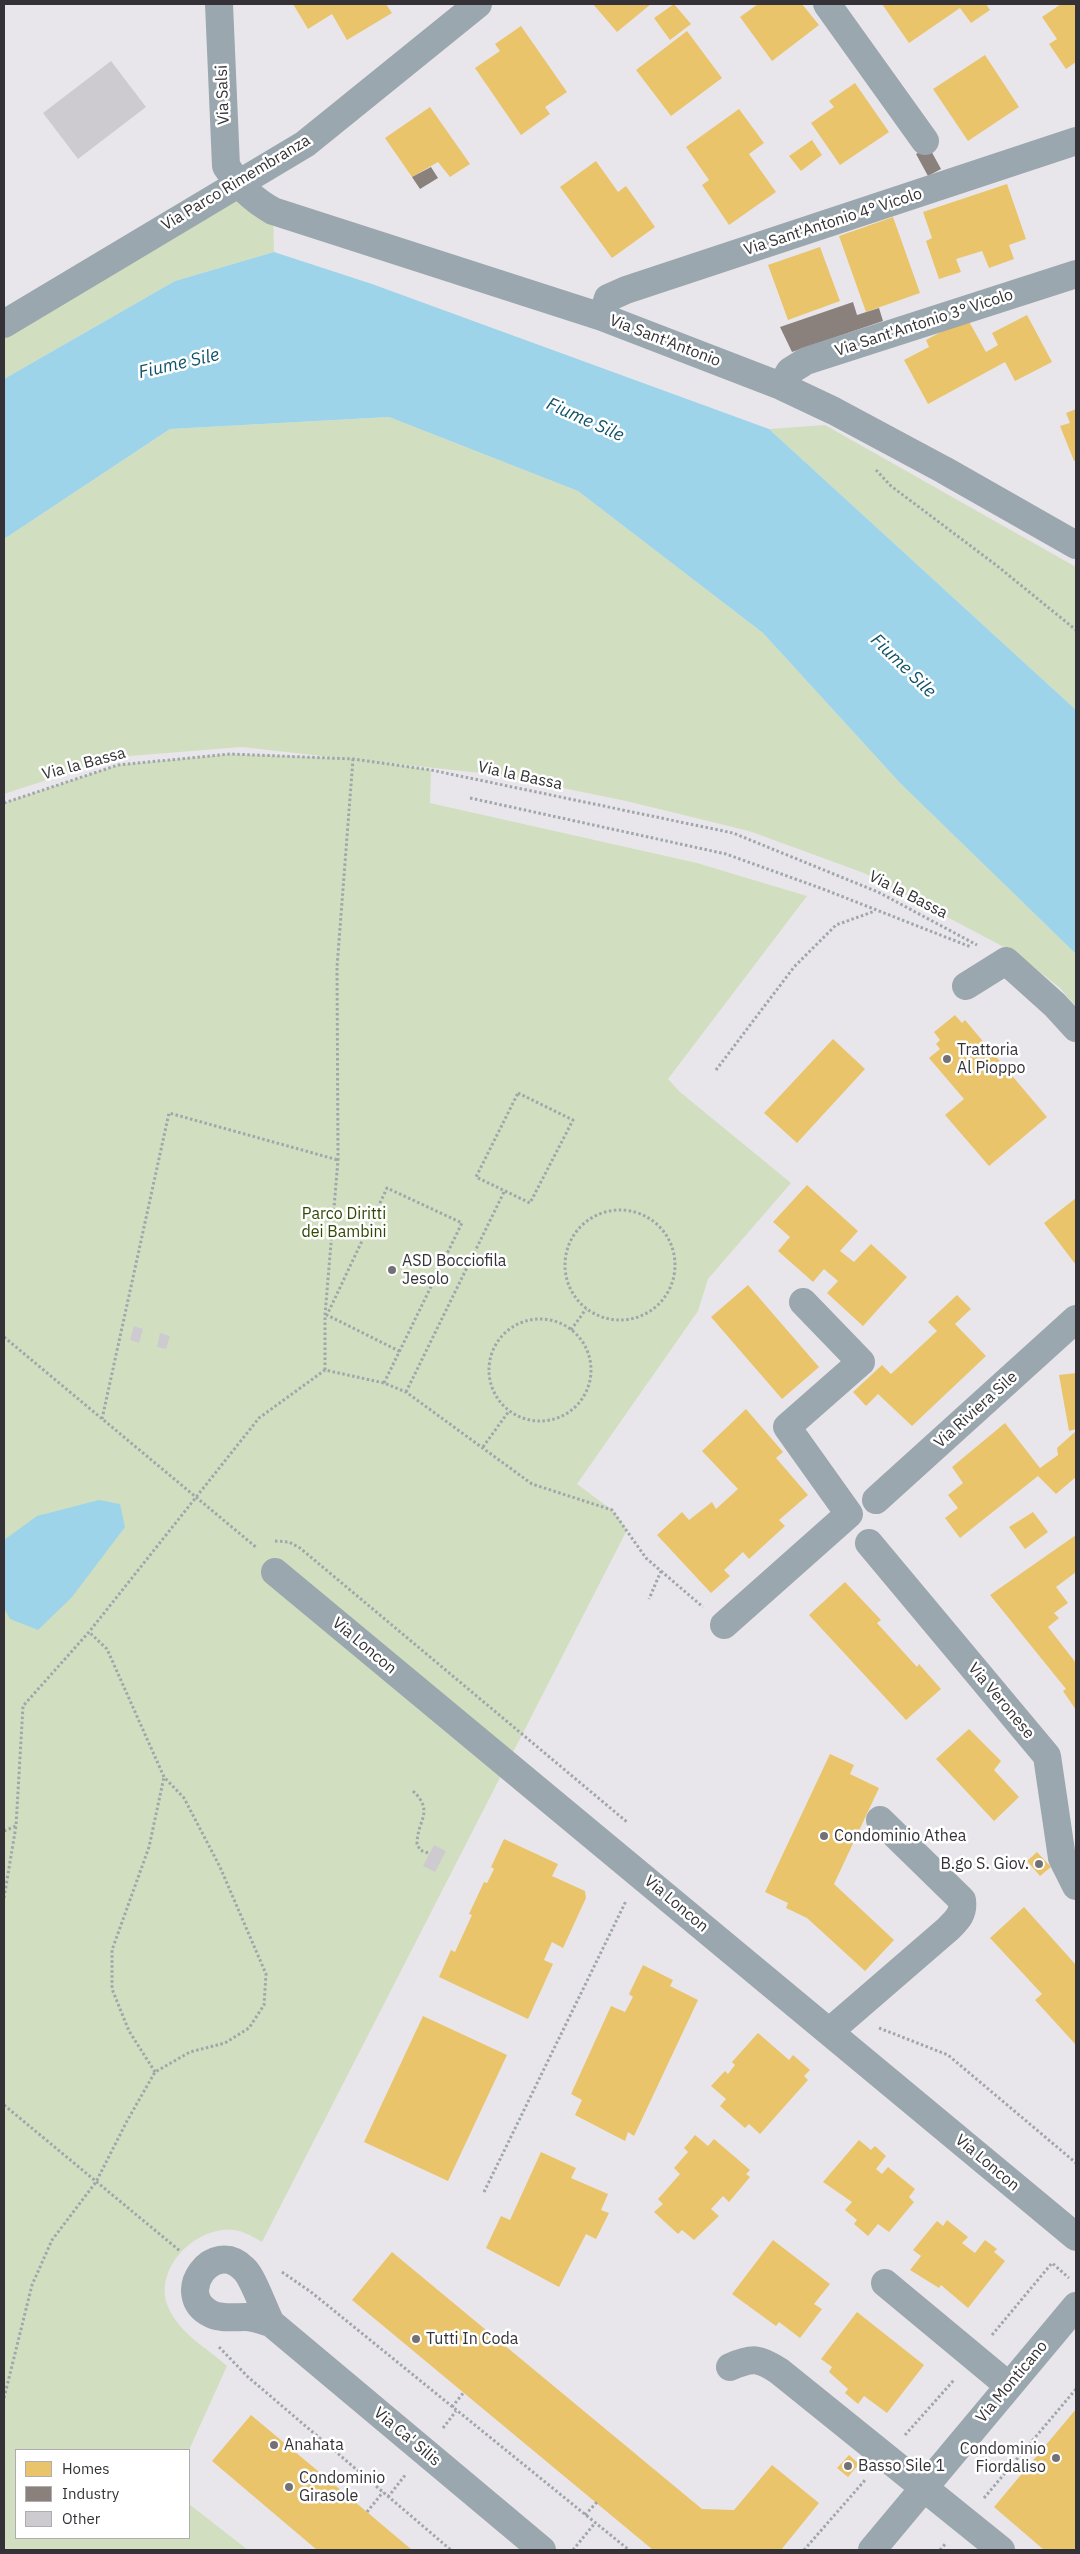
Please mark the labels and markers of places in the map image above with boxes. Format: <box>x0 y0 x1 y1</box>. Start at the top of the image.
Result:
place label: Trattoria Al Pioppo <box>957 1040 1026 1078</box>
marker: Trattoria Al Pioppo <box>941 1053 953 1065</box>
place label: ASD Bocciofila Jesolo <box>402 1251 506 1289</box>
marker: ASD Bocciofila Jesolo <box>386 1264 398 1276</box>
place label: Condominio Athea <box>834 1826 966 1846</box>
marker: Condominio Athea <box>818 1830 830 1842</box>
place label: B.go S. Giov. <box>941 1854 1029 1874</box>
marker: B.go S. Giov. <box>1033 1858 1045 1870</box>
place label: Tutti In Coda <box>426 2329 518 2349</box>
marker: Tutti In Coda <box>410 2333 422 2345</box>
place label: Anahata <box>284 2435 344 2455</box>
marker: Anahata <box>268 2439 280 2451</box>
place label: Condominio Fiordaliso <box>960 2439 1046 2477</box>
marker: Condominio Fiordaliso <box>1050 2452 1062 2464</box>
place label: Basso Sile 1 <box>858 2456 945 2476</box>
marker: Basso Sile 1 <box>842 2460 854 2472</box>
place label: Condominio Girasole <box>299 2468 385 2506</box>
marker: Condominio Girasole <box>283 2481 295 2493</box>

